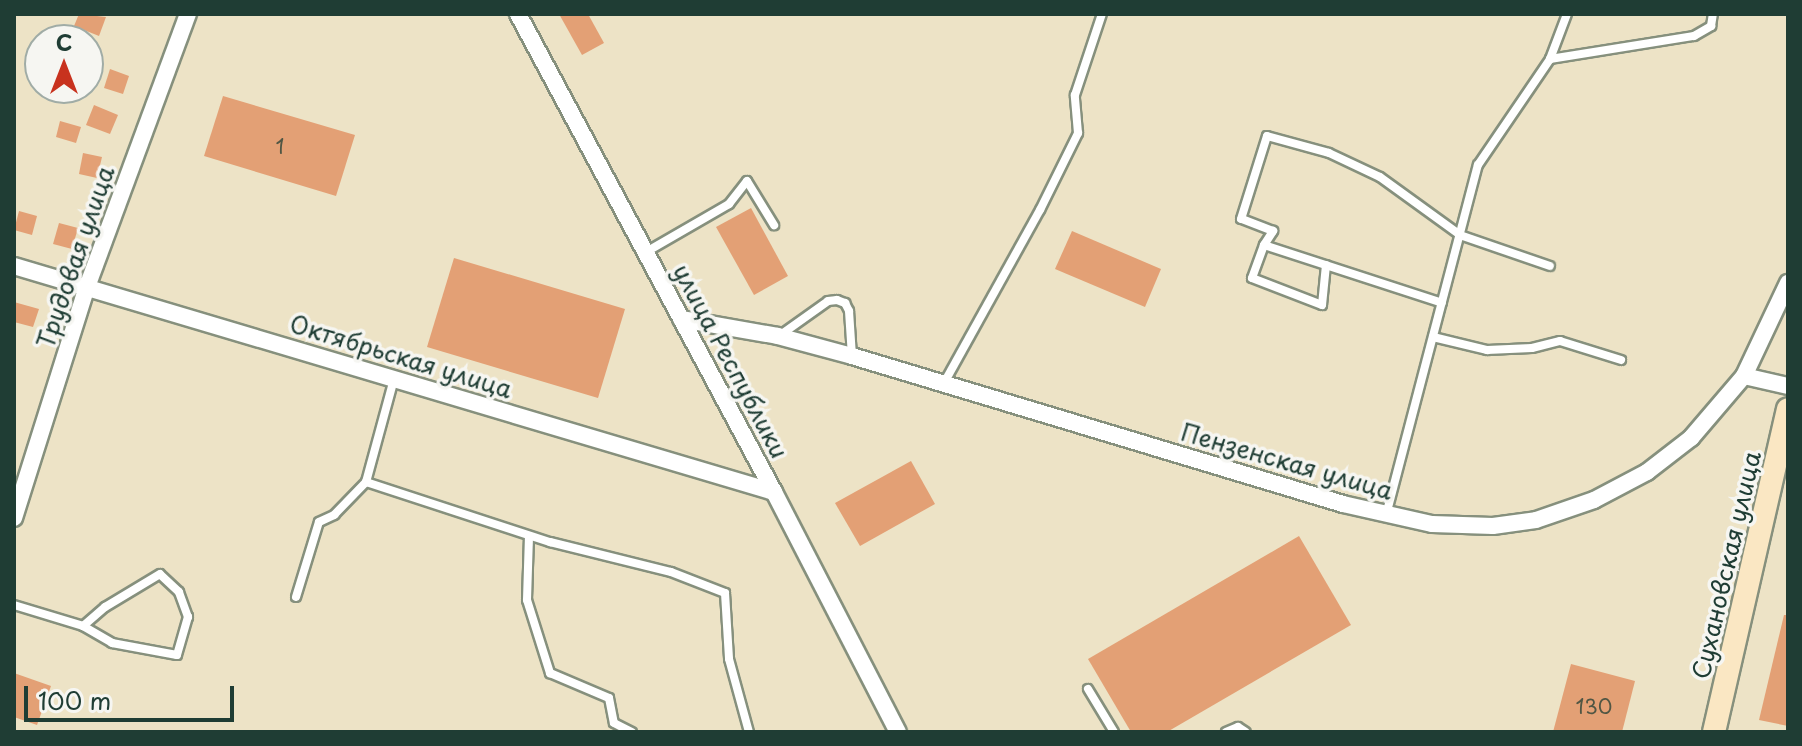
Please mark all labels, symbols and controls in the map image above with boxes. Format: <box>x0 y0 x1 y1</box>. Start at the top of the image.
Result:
north arrow <box>24 24 104 104</box>
text: С <box>56 25 72 58</box>
house number: 1 <box>276 134 284 158</box>
street label: Трудовая улица <box>30 162 120 352</box>
street label: улица Республики <box>667 258 795 464</box>
street label: Октябрьская улица <box>285 308 517 404</box>
street label: Пензенская улица <box>1177 417 1397 505</box>
street label: Сухановская улица <box>1686 448 1766 682</box>
scale bar <box>28 670 238 720</box>
text: 100 m <box>38 682 111 718</box>
house number: 130 <box>1576 694 1612 718</box>

